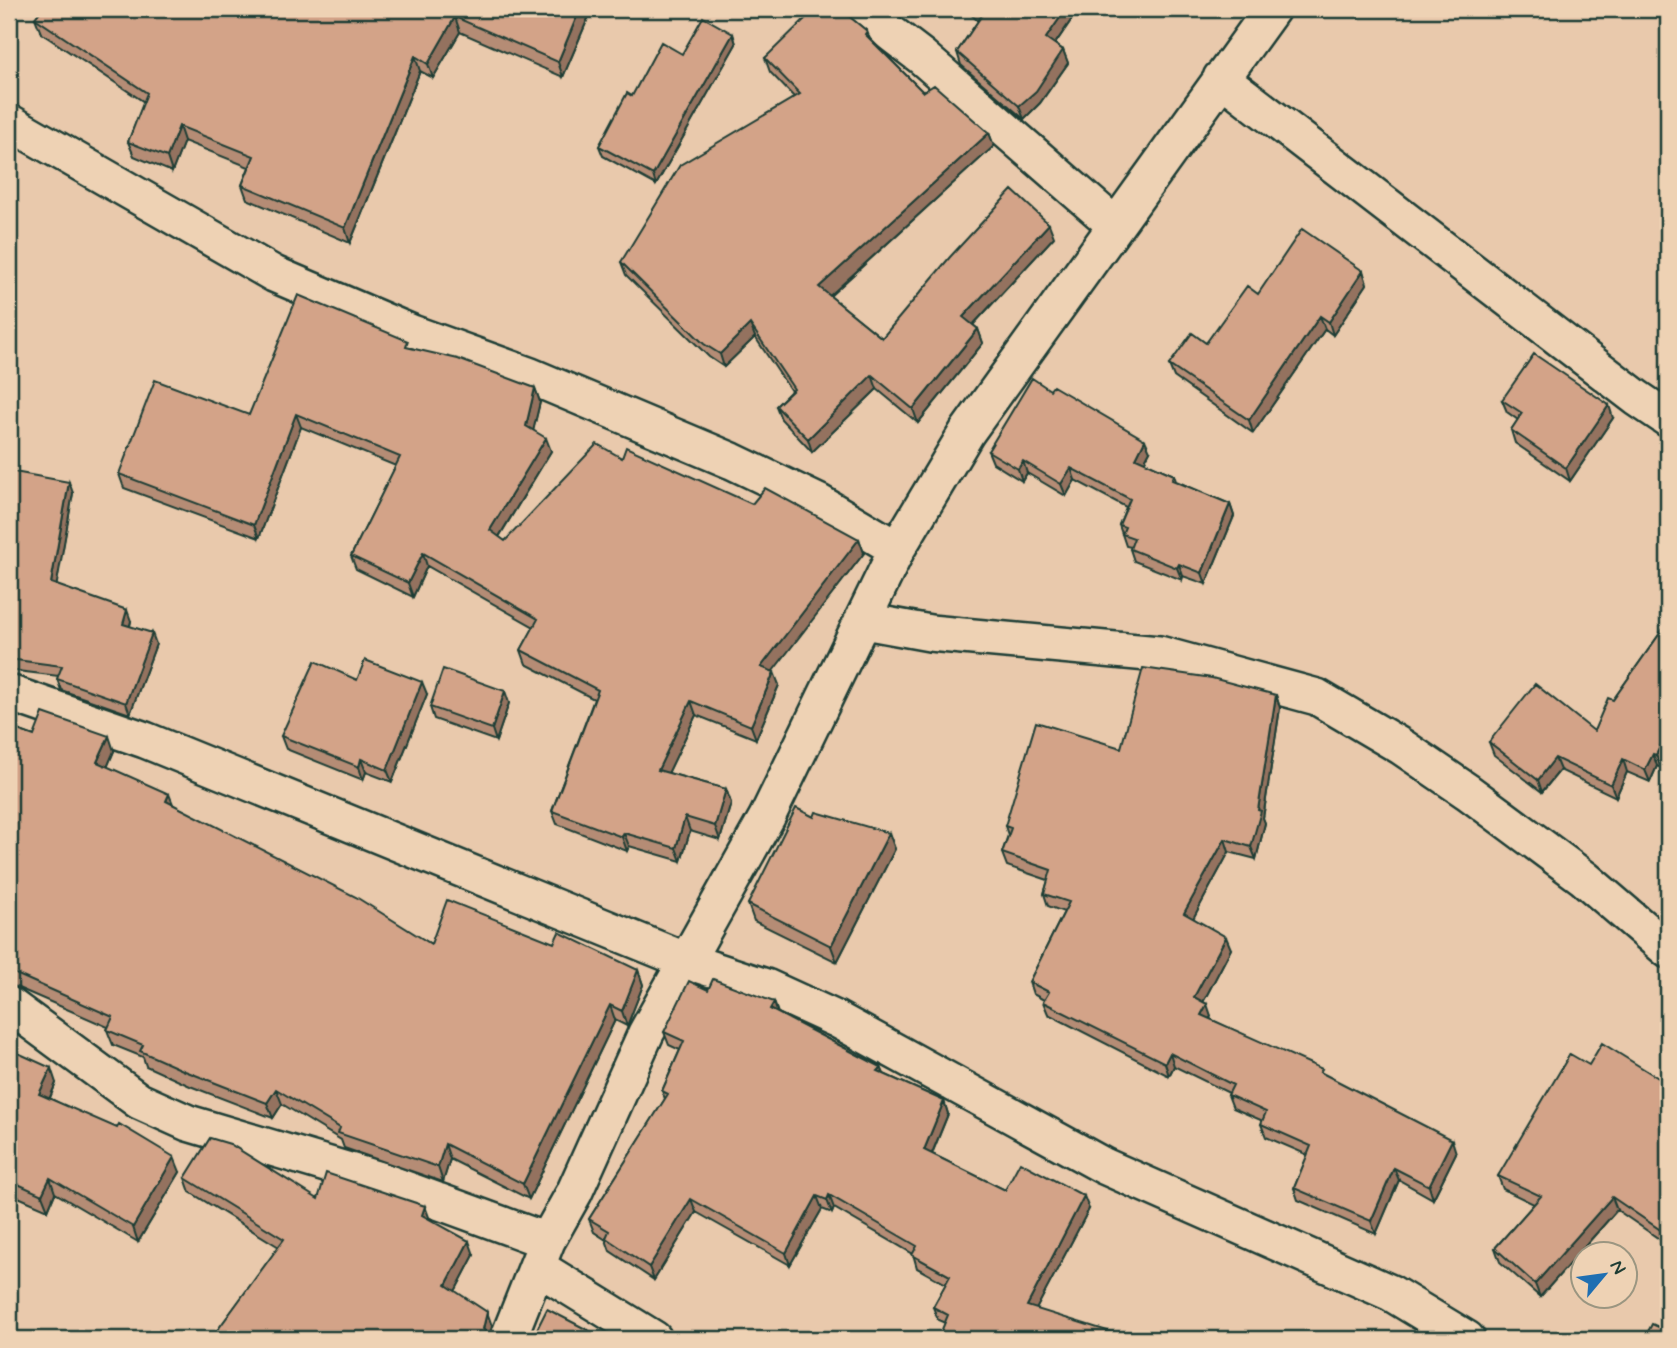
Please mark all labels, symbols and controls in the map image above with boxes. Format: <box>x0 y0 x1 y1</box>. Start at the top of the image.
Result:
north arrow <box>1568 1240 1638 1310</box>
text: N <box>1604 1256 1632 1279</box>

